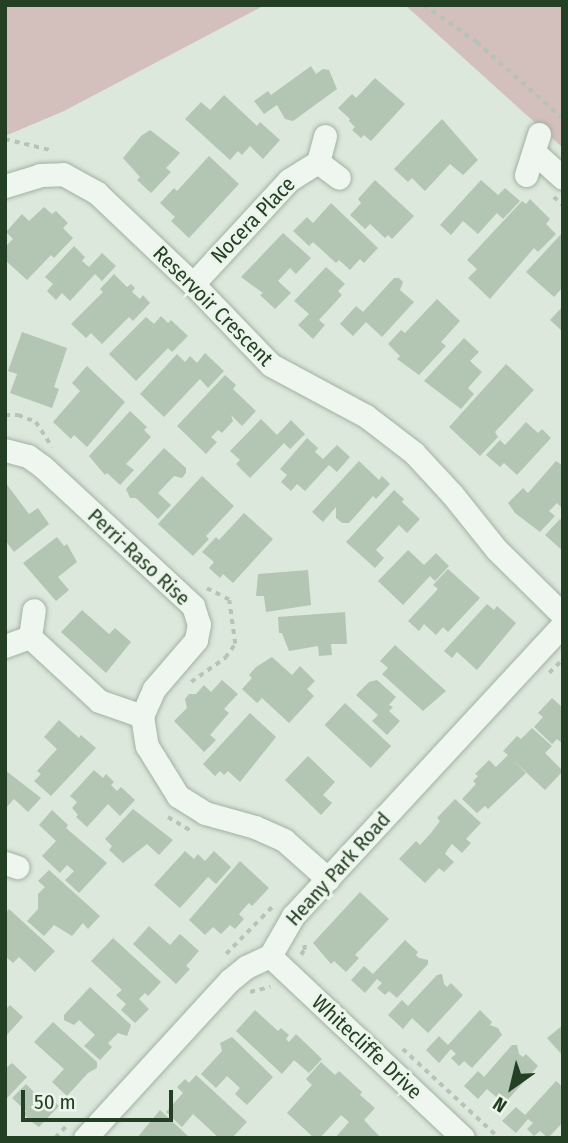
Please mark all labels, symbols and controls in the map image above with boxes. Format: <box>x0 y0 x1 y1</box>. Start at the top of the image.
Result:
street label: Nocera Place <box>206 172 300 268</box>
street label: Reservoir Crescent <box>148 241 278 371</box>
street label: Perri-Raso Rise <box>83 503 195 611</box>
street label: Heany Park Road <box>280 807 396 931</box>
street label: Whitecliffe Drive <box>307 990 427 1104</box>
north arrow <box>477 1052 547 1122</box>
scale bar <box>24 1076 177 1120</box>
text: 50 m <box>34 1089 76 1115</box>
text: N <box>489 1092 511 1118</box>

